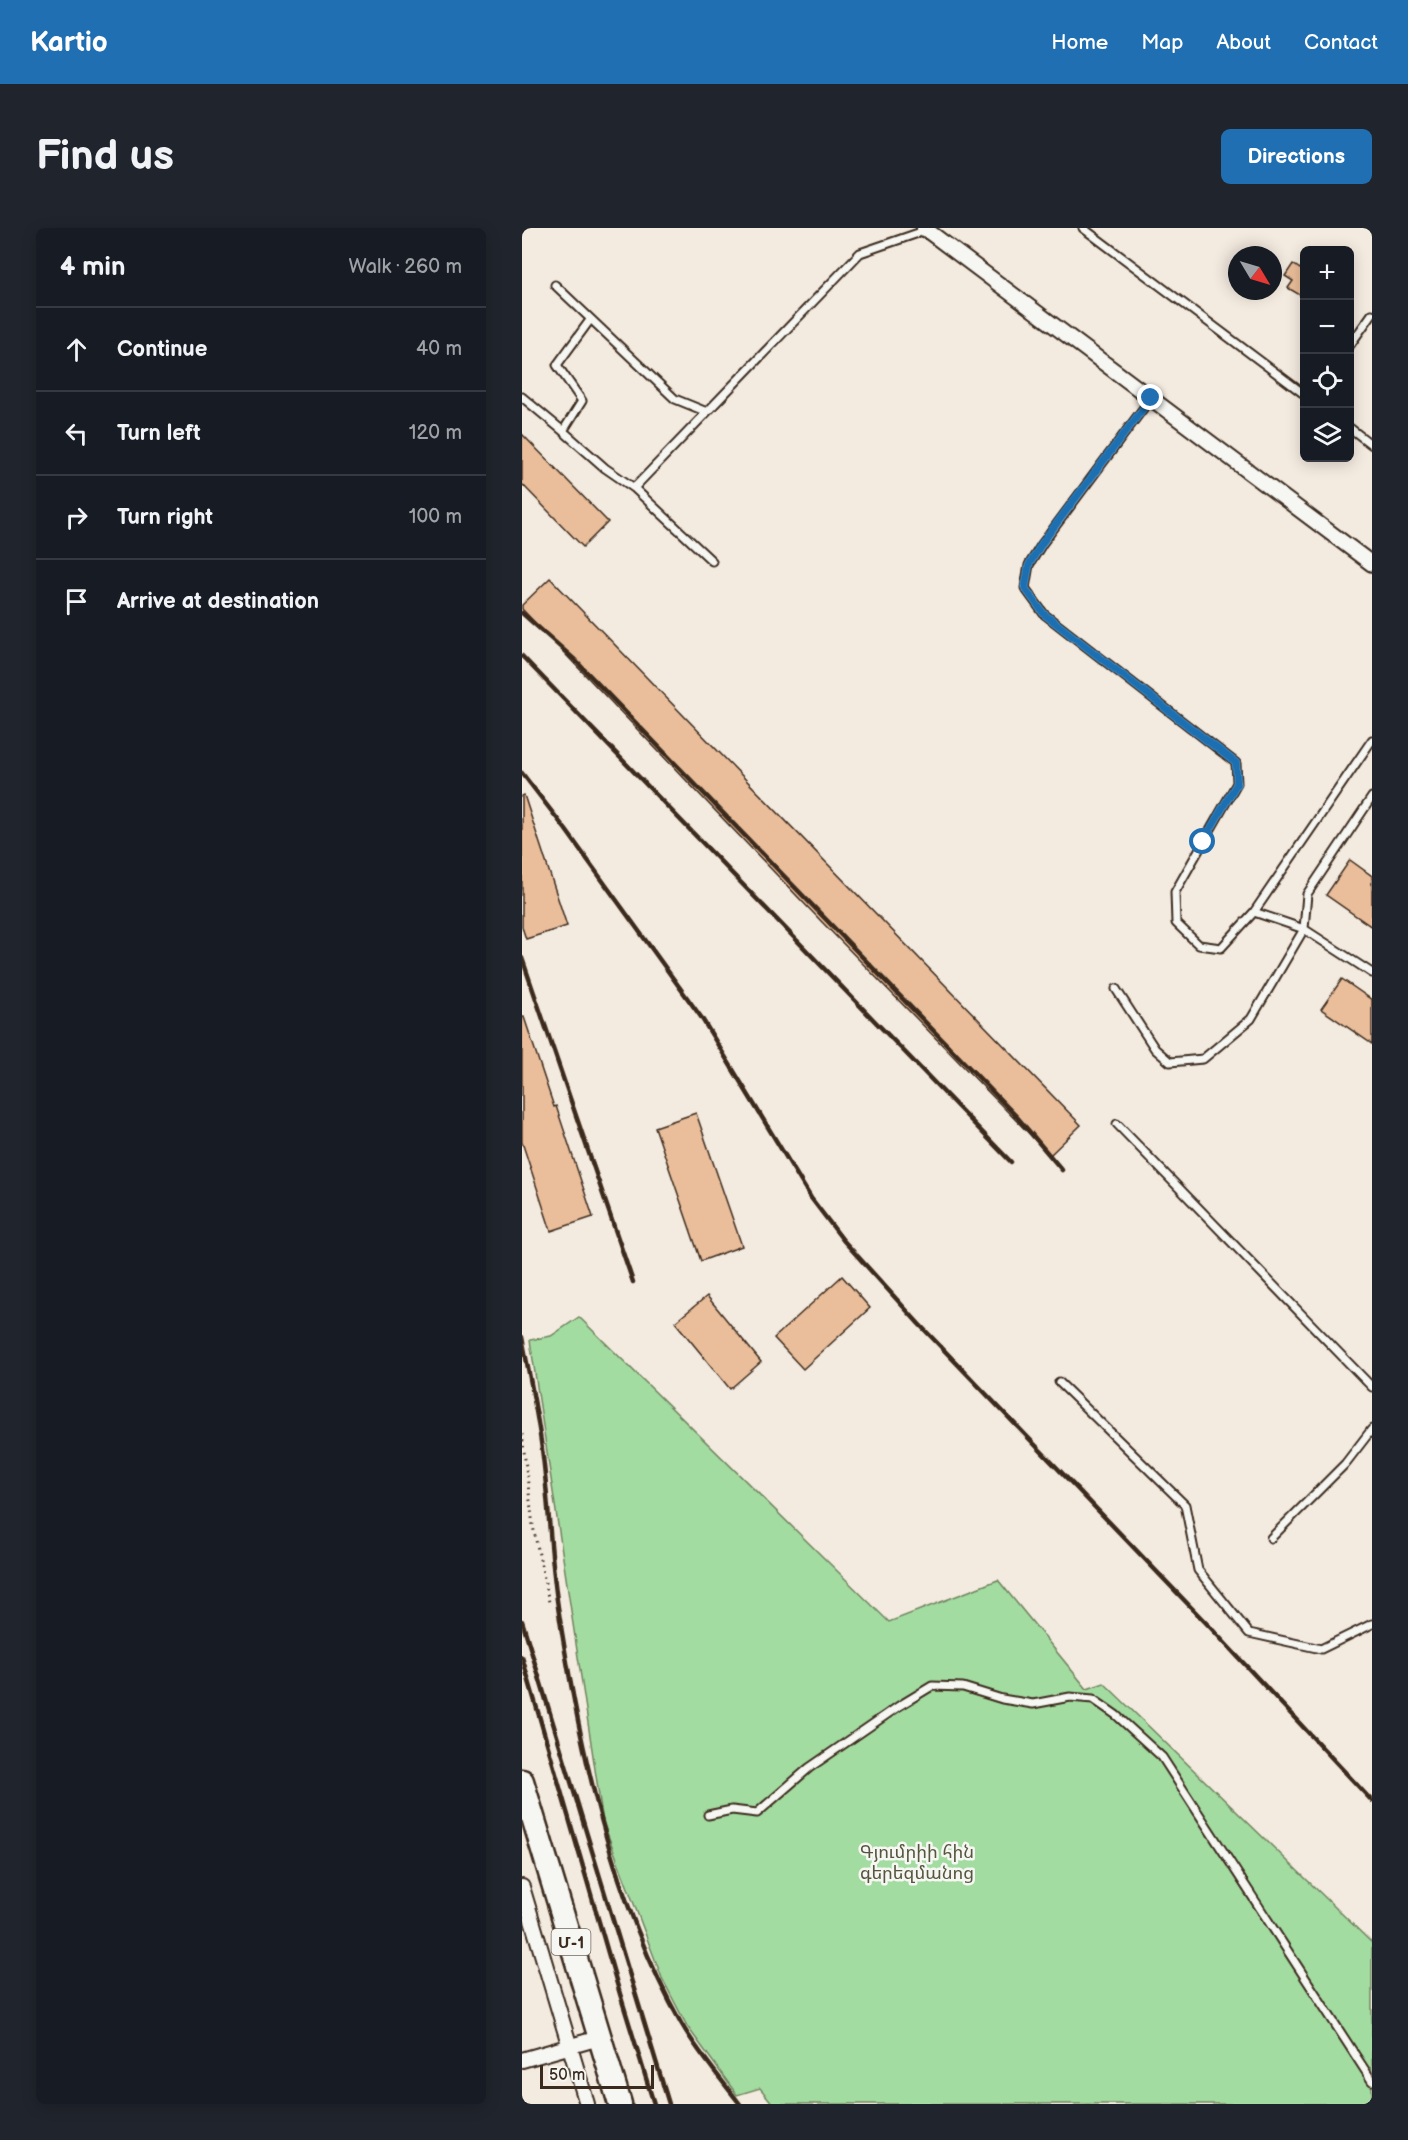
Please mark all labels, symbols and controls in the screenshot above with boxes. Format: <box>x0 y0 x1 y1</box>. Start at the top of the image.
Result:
text: Kartio <box>30 26 108 59</box>
text: Home <box>1051 30 1108 55</box>
text: Map <box>1141 30 1183 55</box>
text: About <box>1216 30 1271 55</box>
text: Contact <box>1304 30 1378 55</box>
button: Directions <box>1221 129 1372 184</box>
text: Find us <box>36 131 174 182</box>
north arrow <box>1228 246 1282 300</box>
map controls <box>1300 246 1354 462</box>
button: + <box>1300 246 1354 300</box>
text: 4 min <box>60 252 125 283</box>
text: Walk · 260 m <box>349 255 462 279</box>
button: − <box>1300 300 1354 354</box>
icon: ahead <box>60 333 93 366</box>
text: Continue <box>117 336 207 363</box>
text: 40 m <box>416 337 462 361</box>
button: locate <box>1300 354 1354 408</box>
route end <box>1137 384 1163 410</box>
button: layers <box>1300 408 1354 462</box>
icon: left <box>60 417 93 450</box>
text: Turn left <box>117 420 201 447</box>
text: 120 m <box>409 421 462 445</box>
icon: right <box>60 501 93 534</box>
text: Turn right <box>117 504 213 531</box>
text: 100 m <box>409 505 462 529</box>
icon: arrive <box>60 585 93 618</box>
text: Arrive at destination <box>117 588 319 615</box>
route start <box>1189 828 1215 854</box>
park label: Գյումրիի հին գերեզմանոց <box>860 1842 974 1884</box>
road number: Մ-1 <box>551 1929 590 1955</box>
scale bar <box>540 2062 654 2090</box>
text: 50 m <box>549 2066 585 2085</box>

